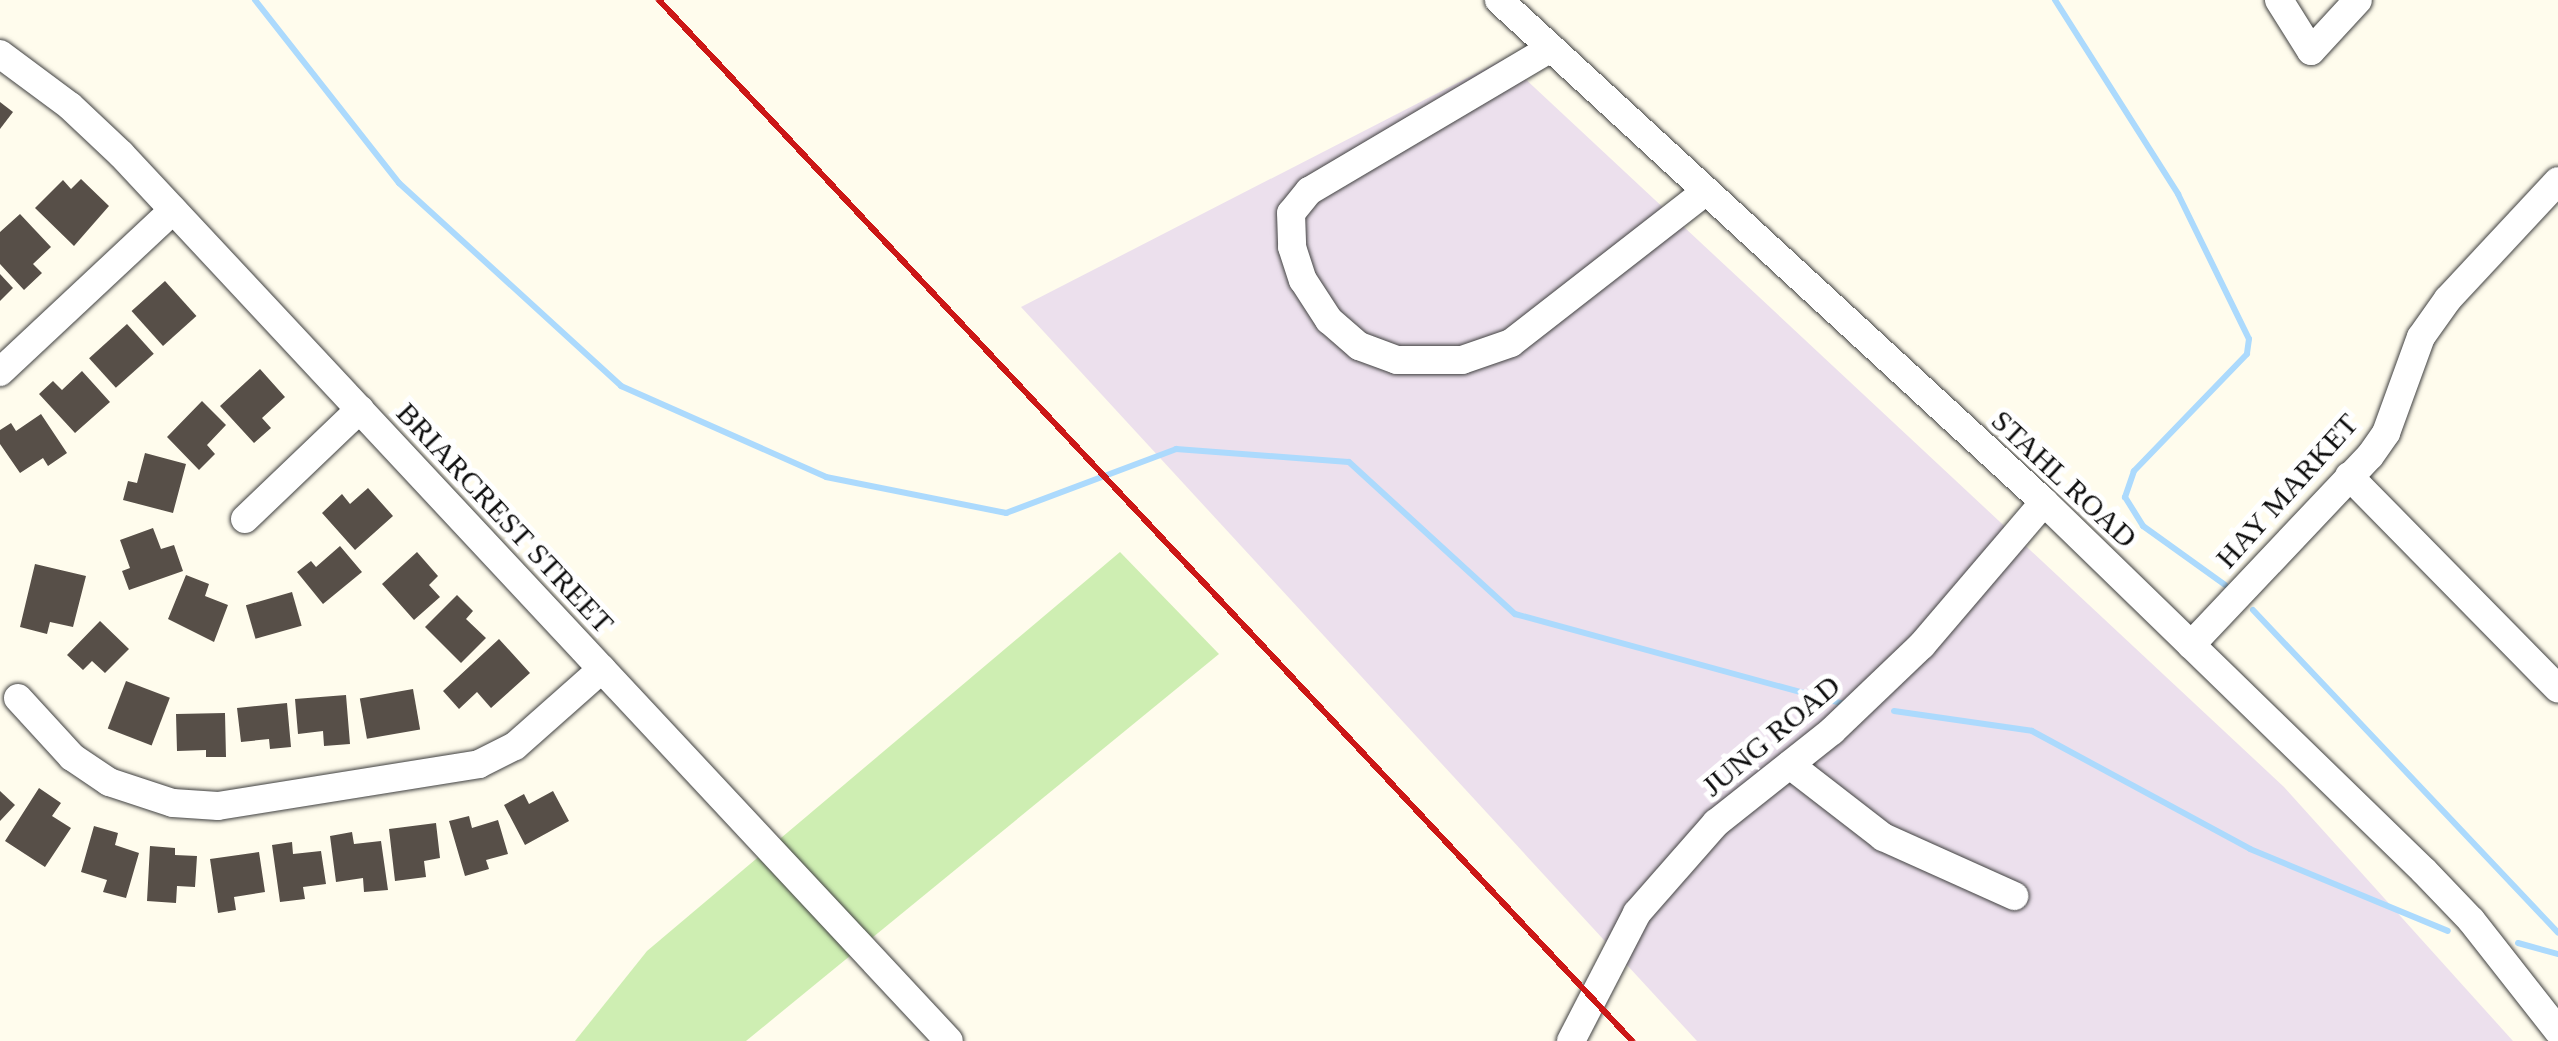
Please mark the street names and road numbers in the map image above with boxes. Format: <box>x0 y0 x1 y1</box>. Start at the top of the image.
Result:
street label: BRIARCREST STREET <box>389 395 621 641</box>
street label: STAHL ROAD <box>1983 402 2145 556</box>
street label: HAY MARKET <box>2208 406 2366 576</box>
street label: JUNG ROAD <box>1695 668 1847 804</box>

